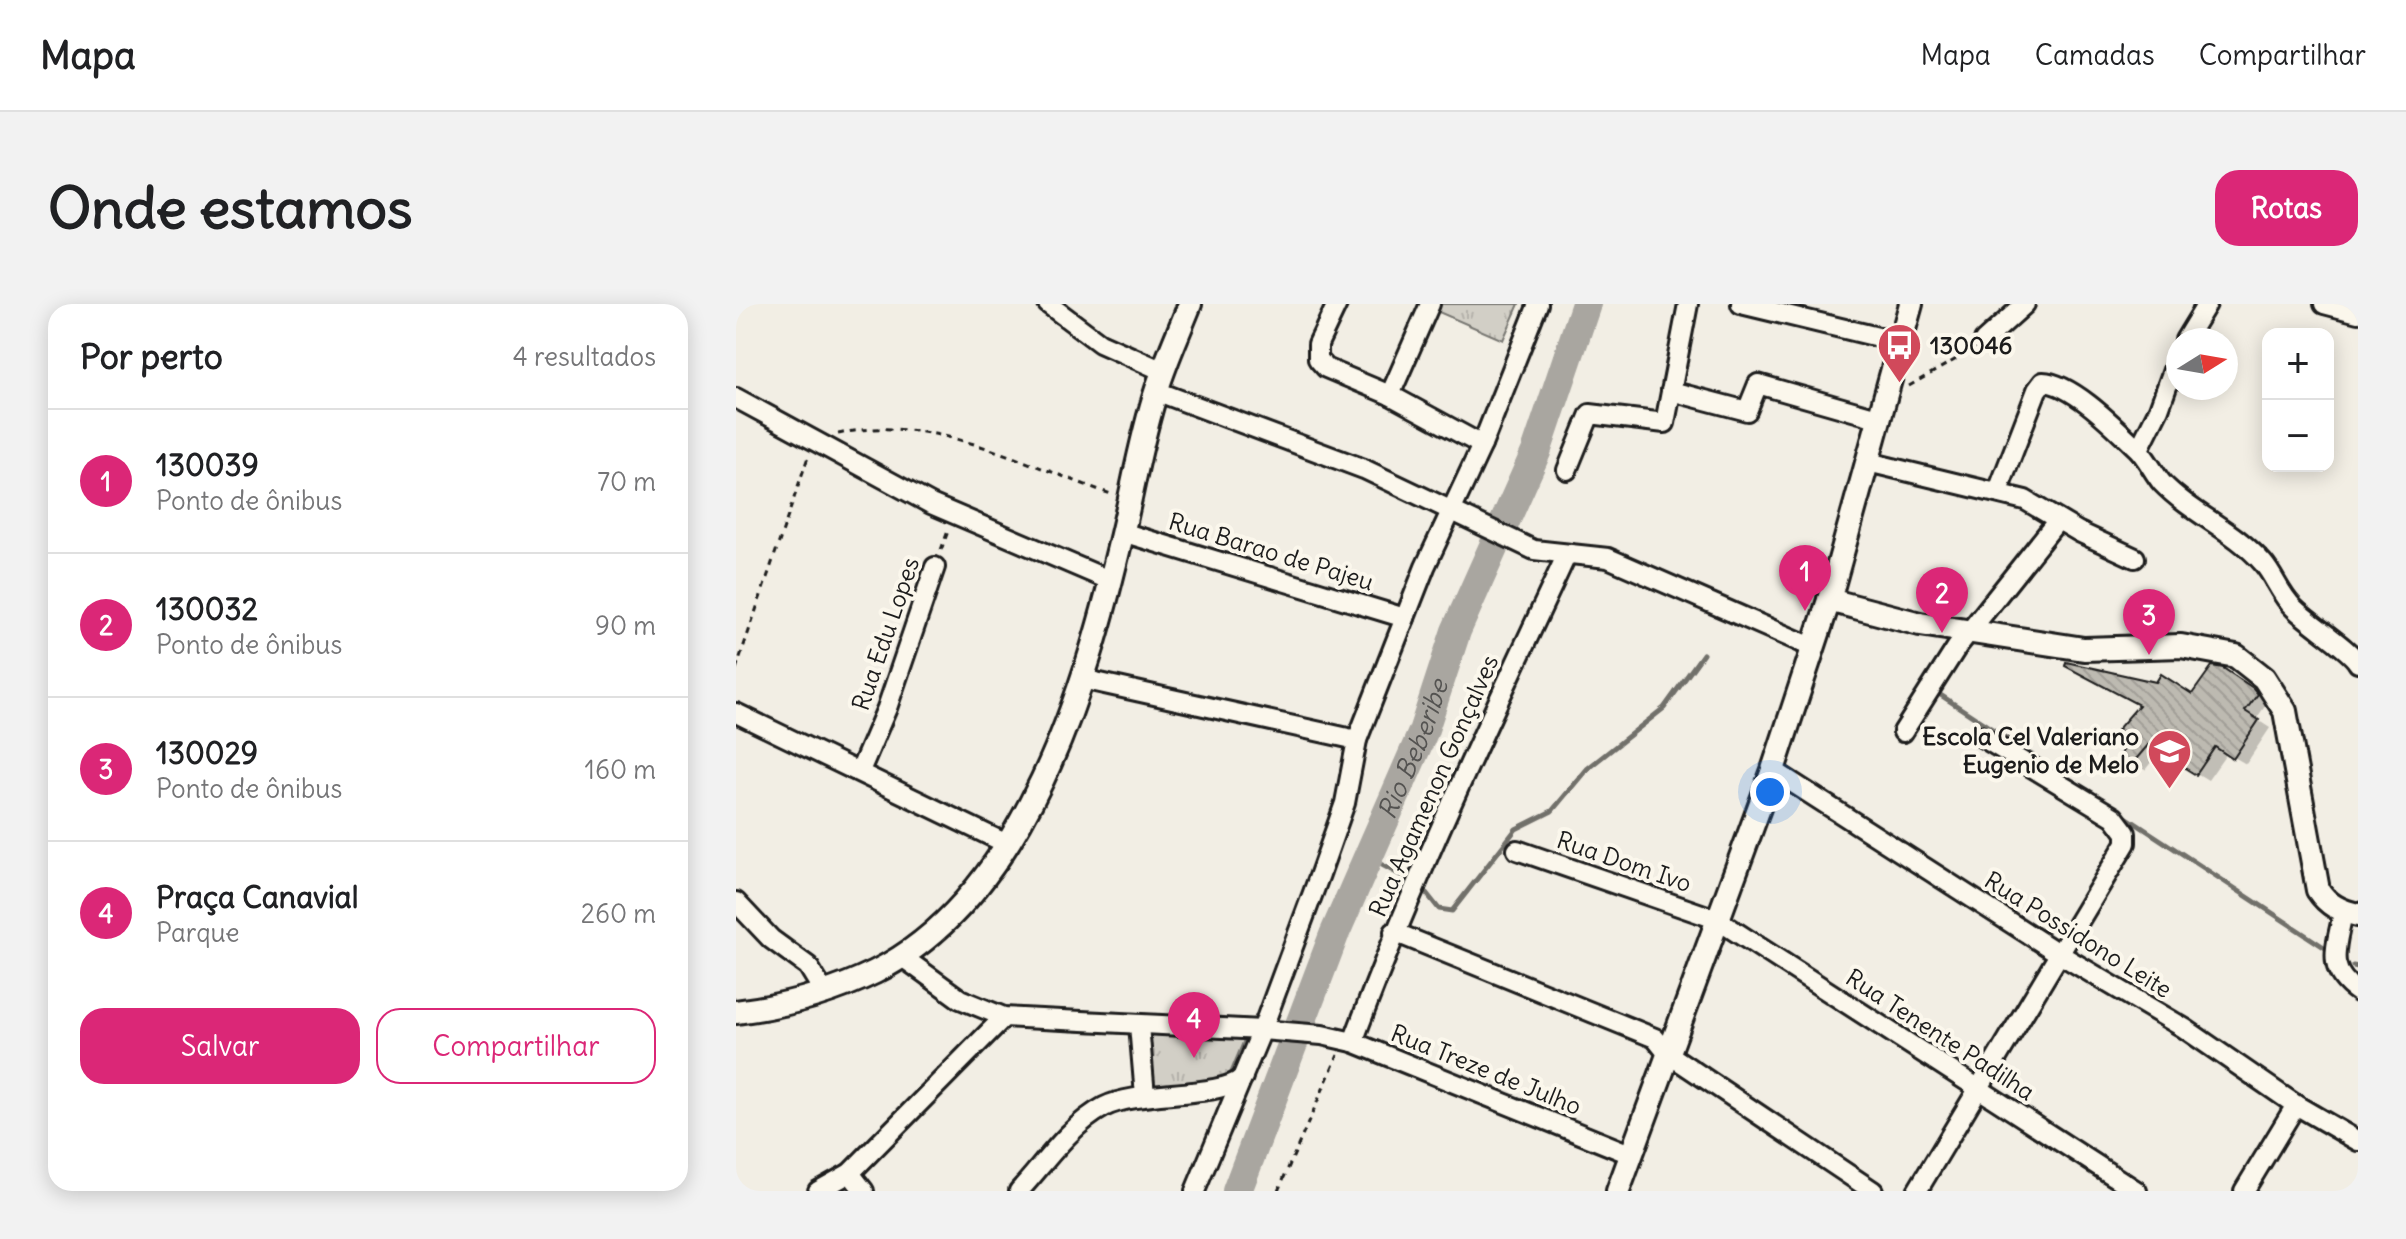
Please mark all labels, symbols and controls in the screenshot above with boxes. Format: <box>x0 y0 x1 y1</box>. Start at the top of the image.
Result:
text: Mapa <box>40 32 136 79</box>
text: Mapa <box>1920 37 1991 73</box>
text: Camadas <box>2035 37 2155 73</box>
text: Compartilhar <box>2199 37 2366 73</box>
button: Rotas <box>2215 170 2358 246</box>
text: Onde estamos <box>48 173 413 243</box>
bus stop icon: 130046 <box>1875 322 1923 385</box>
north arrow <box>2166 328 2238 400</box>
map controls <box>2262 328 2334 472</box>
button: + <box>2262 328 2334 400</box>
place label: 130046 <box>1930 330 2013 360</box>
text: Por perto <box>80 335 223 378</box>
text: 4 resultados <box>513 340 656 373</box>
button: − <box>2262 400 2334 472</box>
text: 130039 <box>156 446 259 484</box>
text: 1 <box>101 465 111 498</box>
text: 70 m <box>597 465 656 498</box>
text: Ponto de ônibus <box>156 484 342 517</box>
street label: Rua Barao de Pajeu <box>1165 506 1377 596</box>
pin: 1 <box>1779 545 1831 611</box>
street label: Rua Edu Lopes <box>845 553 925 714</box>
pin: 2 <box>1916 567 1968 633</box>
pin: 3 <box>2123 589 2175 655</box>
text: 130032 <box>156 590 258 628</box>
text: 2 <box>99 609 113 642</box>
text: 90 m <box>595 609 656 642</box>
text: Ponto de ônibus <box>156 628 342 661</box>
street label: Rua Agamenon Gonçalves <box>1362 650 1504 921</box>
water label: Rio Beberibe <box>1370 673 1456 824</box>
place label: Escola Cel Valeriano Eugenio de Melo <box>1922 721 2139 779</box>
school or university icon: Escola Cel Valeriano Eugenio de Melo <box>2146 727 2194 790</box>
text: 130029 <box>156 734 258 772</box>
text: 3 <box>99 753 113 786</box>
text: 160 m <box>585 753 656 786</box>
text: Ponto de ônibus <box>156 772 342 805</box>
your location <box>1750 772 1790 812</box>
street label: Rua Dom Ivo <box>1553 824 1696 898</box>
street label: Rua Possidono Leite <box>1979 864 2178 1004</box>
text: Praça Canavial <box>156 878 358 916</box>
text: 4 <box>98 897 114 930</box>
text: 260 m <box>581 897 656 930</box>
text: Parque <box>156 916 240 949</box>
street label: Rua Tenente Padilha <box>1840 962 2041 1106</box>
pin: 4 <box>1168 992 1220 1058</box>
button: Salvar <box>80 1008 360 1084</box>
button: Compartilhar <box>376 1008 656 1084</box>
street label: Rua Treze de Julho <box>1387 1017 1586 1121</box>

